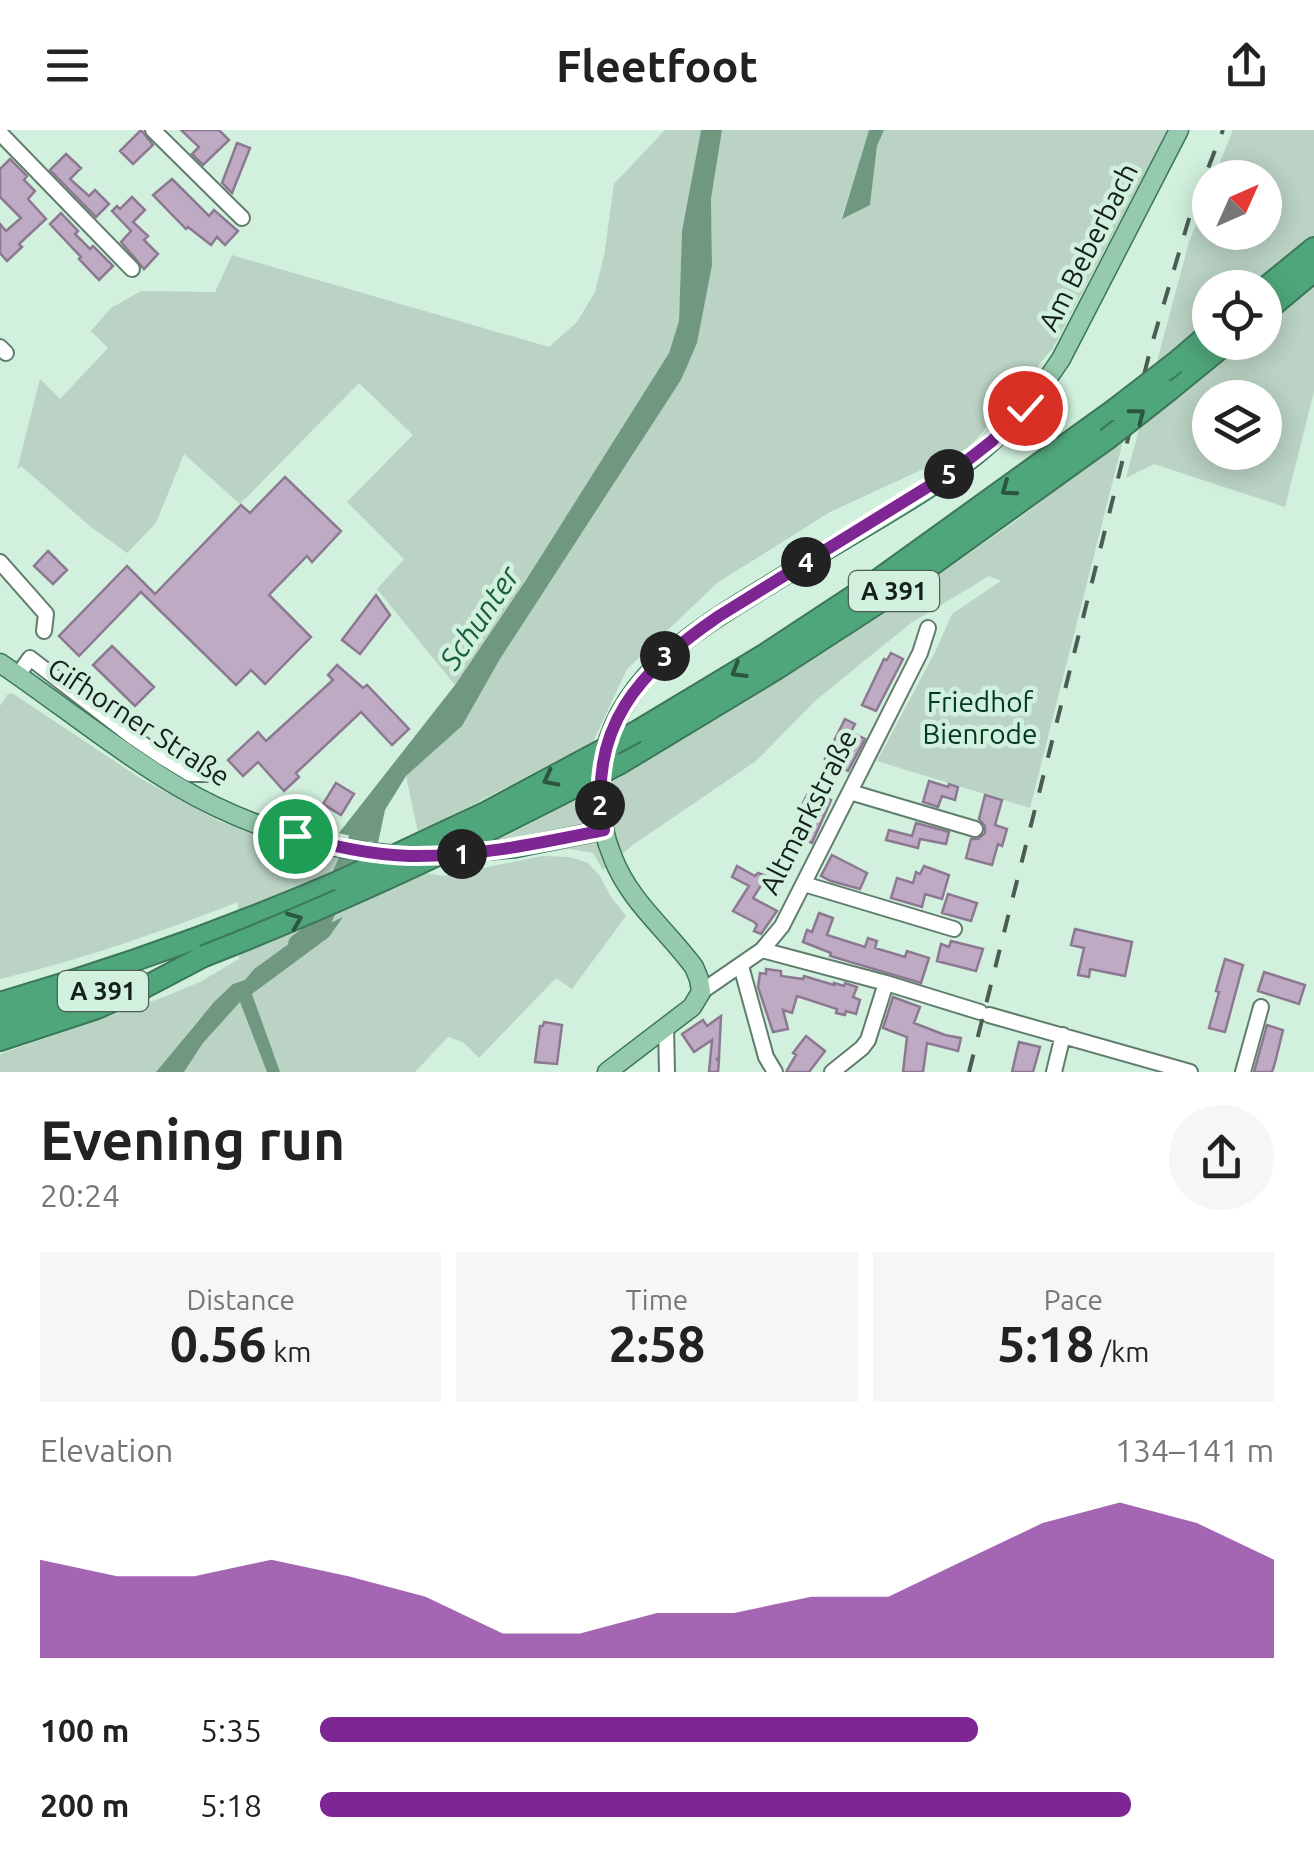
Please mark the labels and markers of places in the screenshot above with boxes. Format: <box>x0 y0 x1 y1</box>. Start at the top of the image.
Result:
pin <box>983 366 1068 451</box>
pin: 5 <box>924 449 974 499</box>
pin: 4 <box>781 537 831 587</box>
pin: 3 <box>640 631 690 681</box>
pin: 2 <box>575 780 625 830</box>
pin <box>253 794 338 879</box>
pin: 1 <box>437 829 487 879</box>

